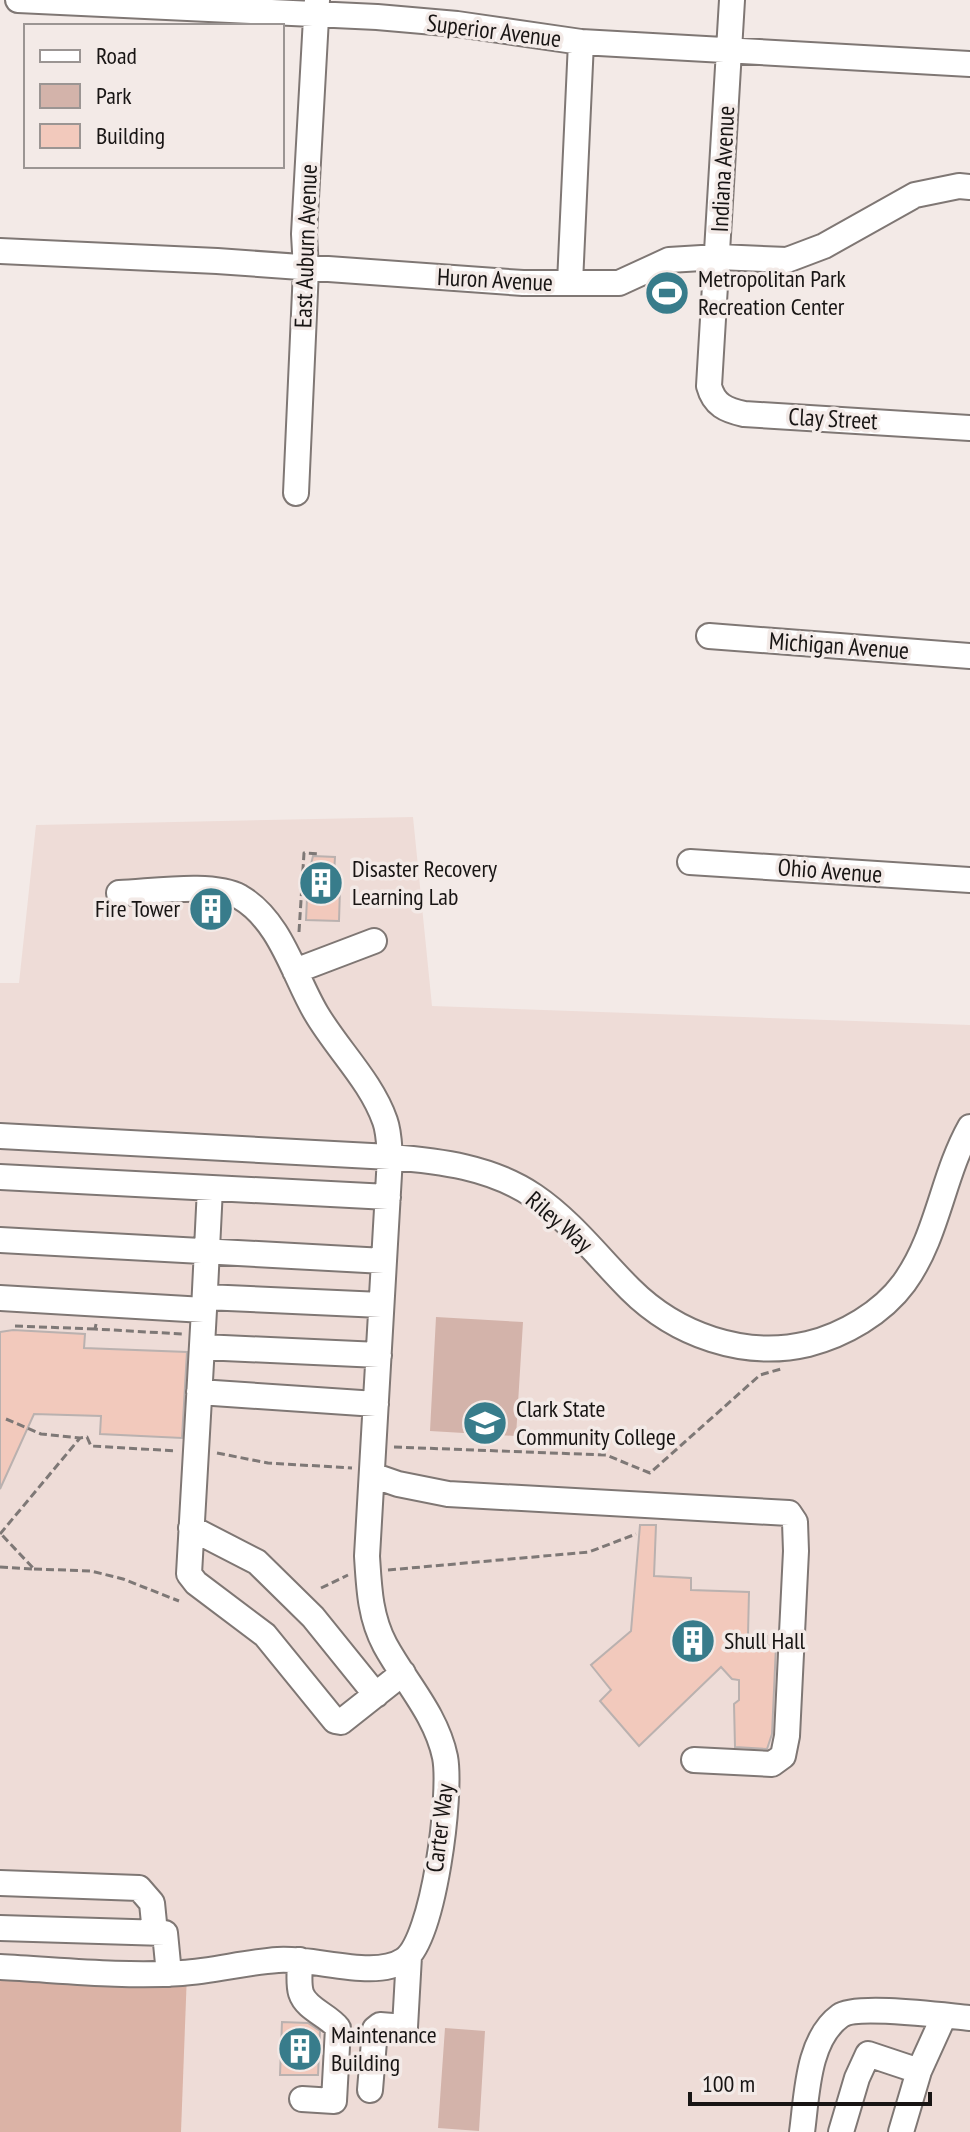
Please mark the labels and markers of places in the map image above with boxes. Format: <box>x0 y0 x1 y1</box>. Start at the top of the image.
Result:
place label: Metropolitan Park Recreation Center <box>698 263 847 322</box>
sports icon: Metropolitan Park Recreation Center <box>643 269 691 317</box>
place label: Disaster Recovery Learning Lab <box>352 853 497 912</box>
building icon: Disaster Recovery Learning Lab <box>297 859 345 907</box>
building icon: Fire Tower <box>187 885 235 933</box>
place label: Fire Tower <box>95 893 180 924</box>
place label: Clark State Community College <box>516 1393 676 1452</box>
school or university icon: Clark State Community College <box>461 1399 509 1447</box>
building icon: Shull Hall <box>669 1617 717 1665</box>
place label: Shull Hall <box>724 1625 806 1656</box>
place label: Maintenance Building <box>331 2019 437 2078</box>
building icon: Maintenance Building <box>276 2025 324 2073</box>

